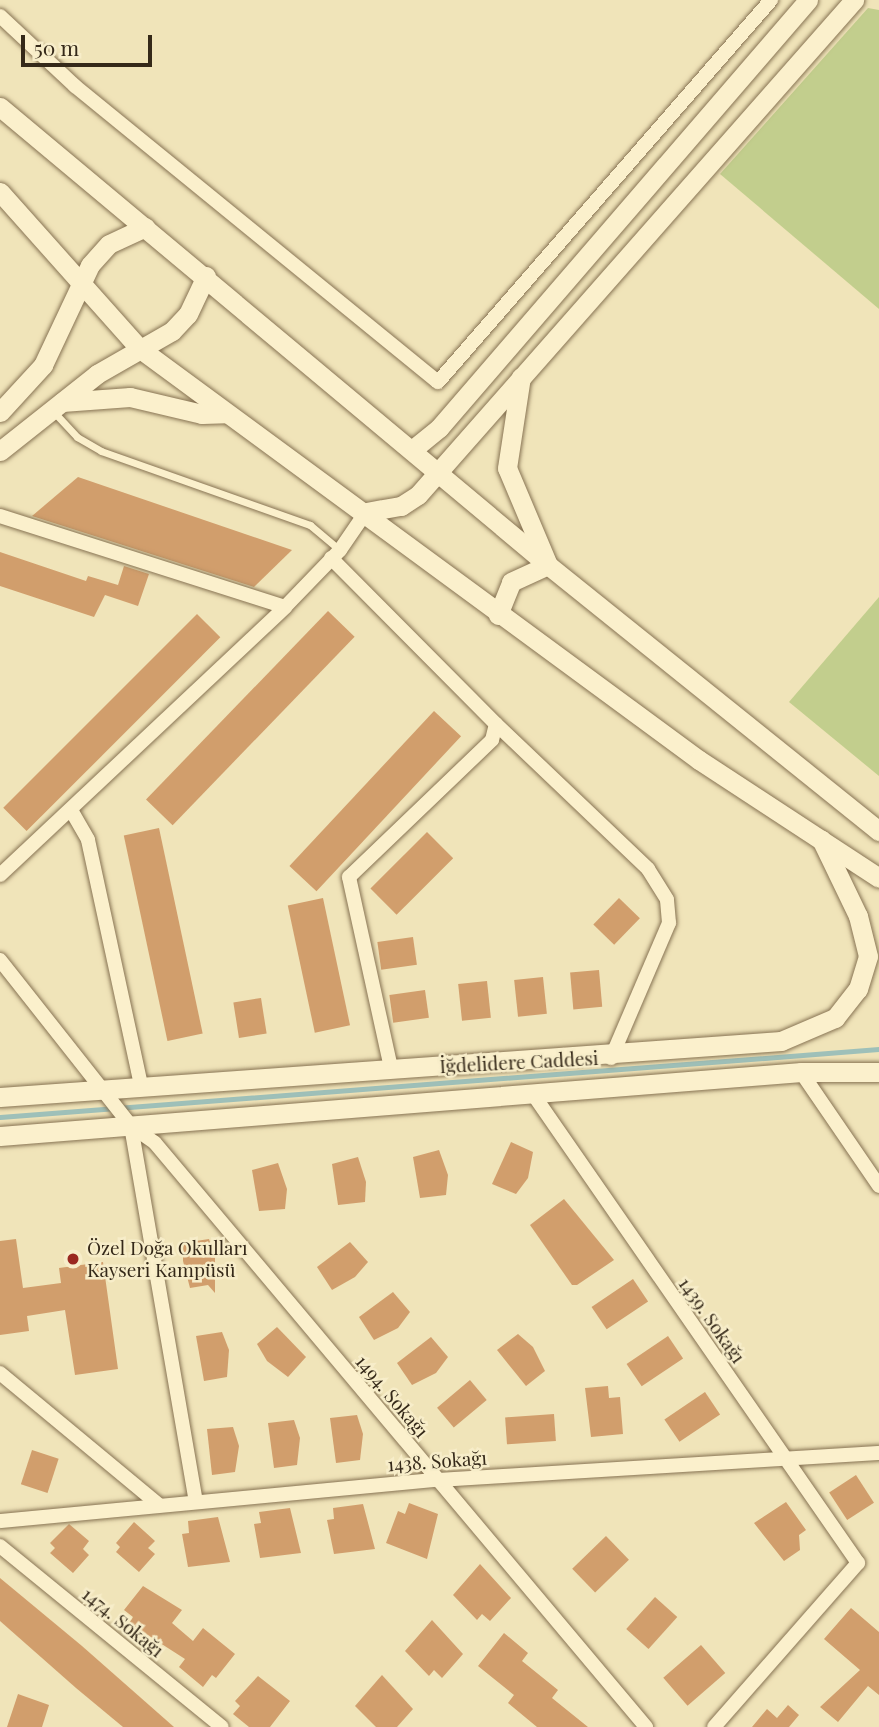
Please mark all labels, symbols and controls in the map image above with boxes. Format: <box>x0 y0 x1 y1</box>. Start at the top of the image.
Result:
scale bar <box>24 21 156 65</box>
text: 50 m <box>34 33 79 61</box>
street label: İğdelidere Caddesi <box>439 1046 599 1078</box>
place label: Özel Doğa Okulları Kayseri Kampüsü <box>87 1237 248 1281</box>
marker: Özel Doğa Okulları Kayseri Kampüsü <box>65 1251 81 1267</box>
street label: 1439. Sokağı <box>674 1273 750 1367</box>
street label: 1494. Sokağı <box>351 1350 433 1442</box>
street label: 1438. Sokağı <box>386 1446 488 1476</box>
street label: 1474. Sokağı <box>78 1582 168 1662</box>

